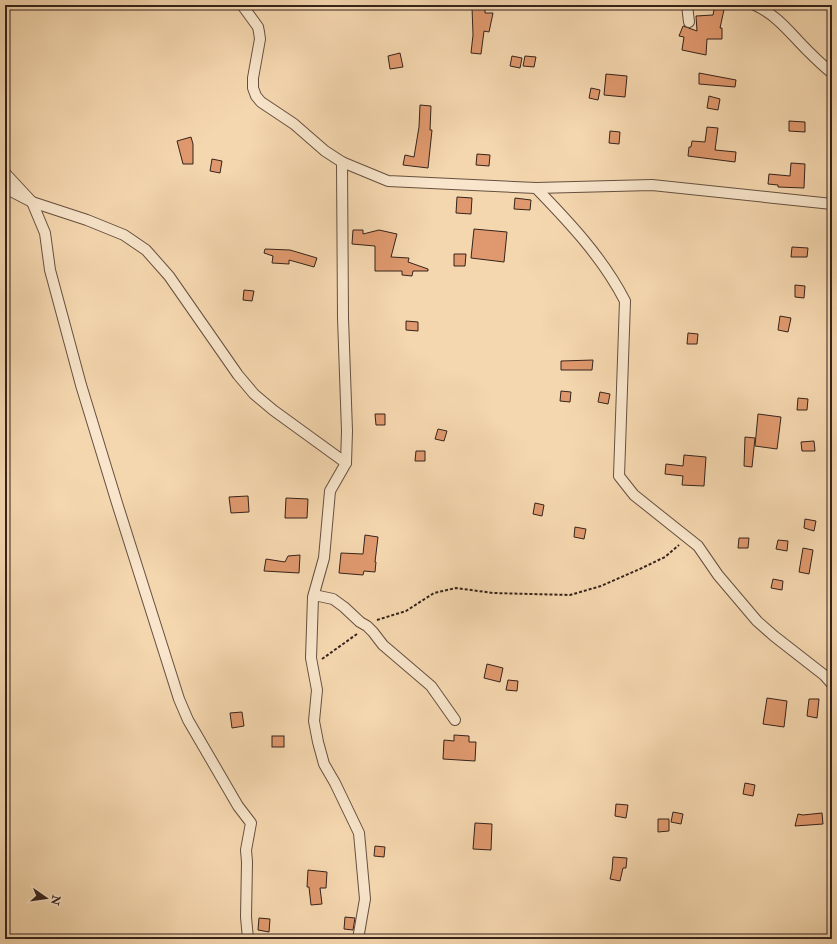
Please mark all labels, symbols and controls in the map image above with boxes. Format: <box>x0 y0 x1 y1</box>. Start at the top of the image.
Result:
north arrow <box>26 878 66 918</box>
text: N <box>48 893 63 908</box>

